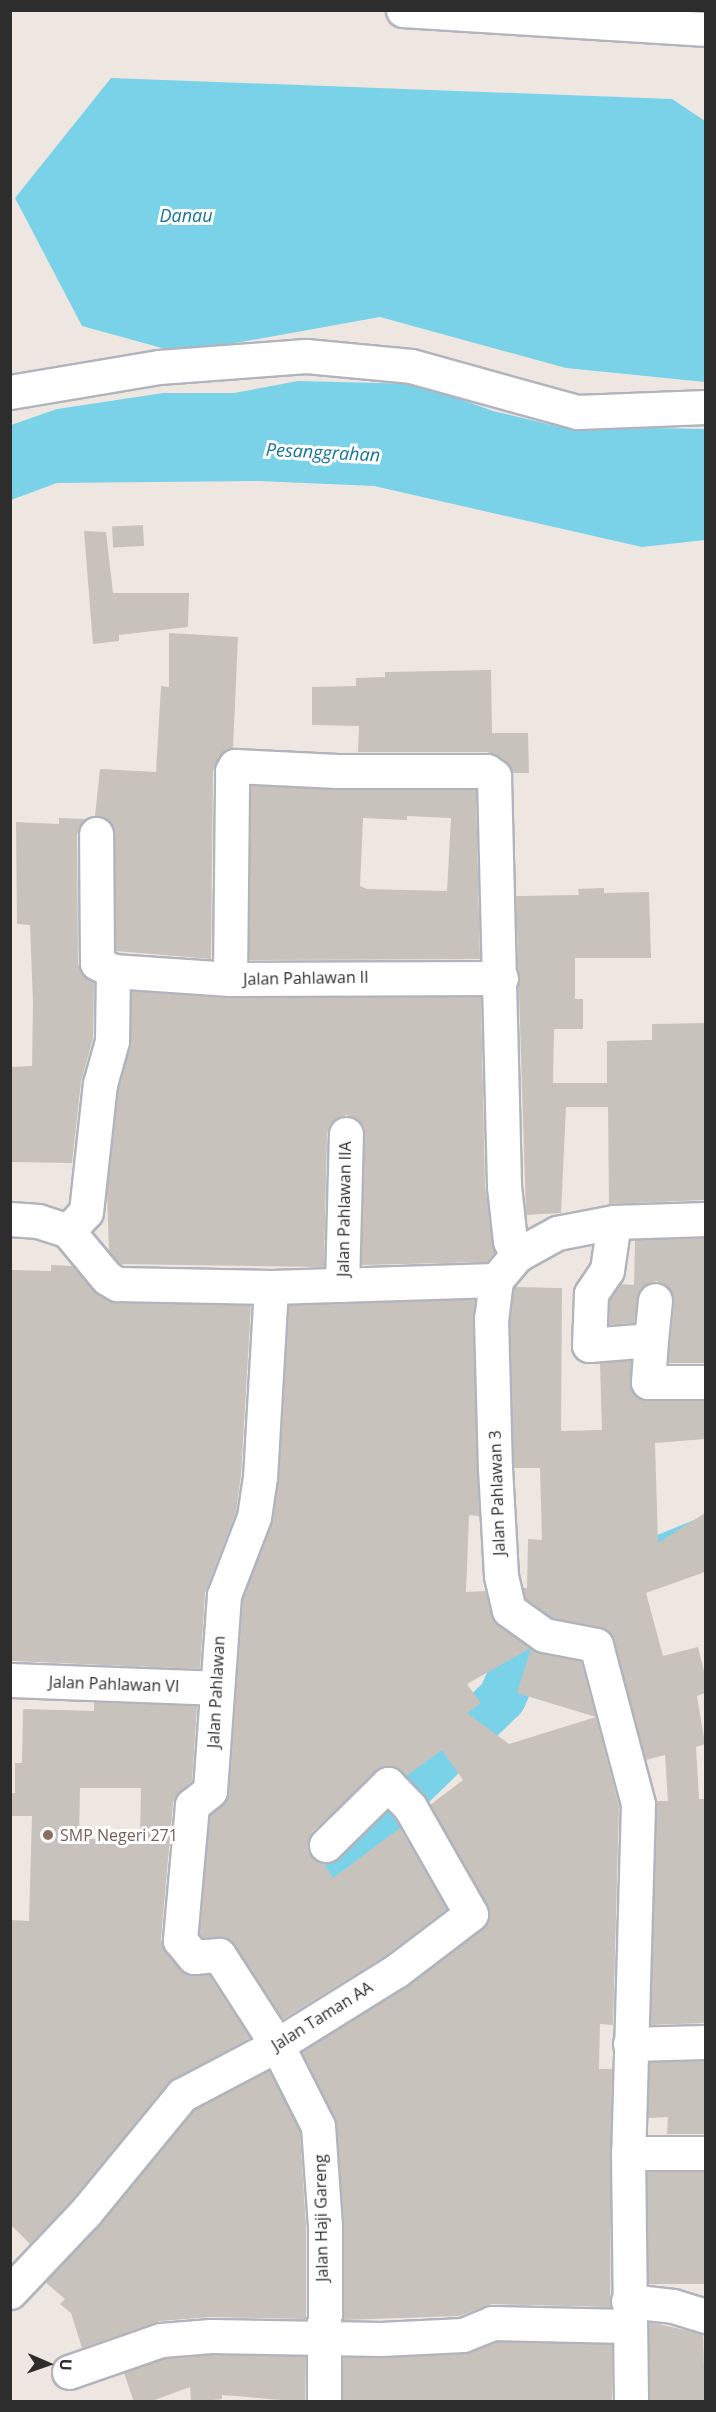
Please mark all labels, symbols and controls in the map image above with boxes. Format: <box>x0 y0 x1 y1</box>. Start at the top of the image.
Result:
water label: Danau <box>159 204 213 226</box>
water label: Pesanggrahan <box>265 438 381 466</box>
street label: Jalan Pahlawan II <box>243 967 369 989</box>
street label: Jalan Pahlawan IIA <box>333 1141 355 1277</box>
street label: Jalan Pahlawan 3 <box>485 1430 509 1556</box>
street label: Jalan Pahlawan <box>203 1635 229 1749</box>
street label: Jalan Pahlawan VI <box>48 1672 180 1696</box>
place label: SMP Negeri 271 <box>60 1825 178 1845</box>
marker: SMP Negeri 271 <box>41 1828 55 1842</box>
street label: Jalan Taman AA <box>268 1977 376 2055</box>
street label: Jalan Haji Gareng <box>310 2154 332 2282</box>
north arrow <box>18 2334 78 2394</box>
text: U <box>55 2358 77 2371</box>

